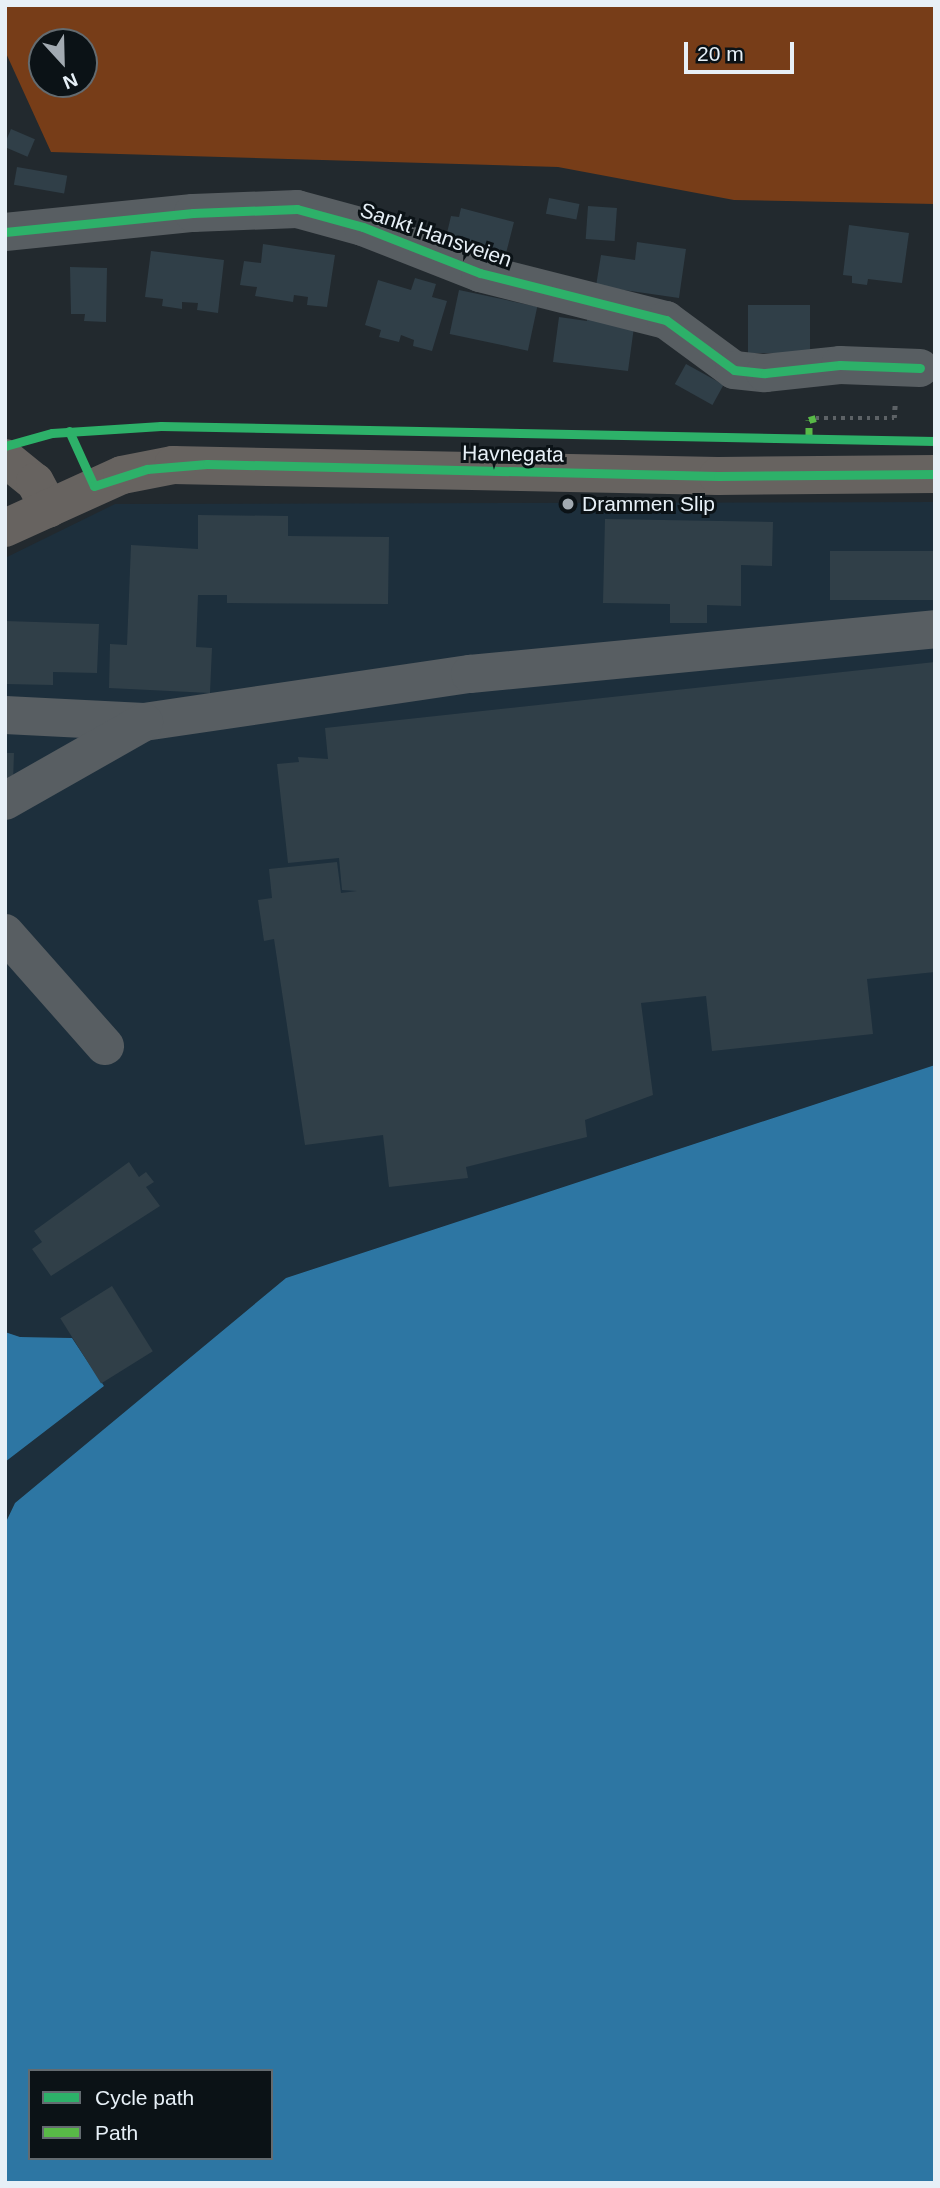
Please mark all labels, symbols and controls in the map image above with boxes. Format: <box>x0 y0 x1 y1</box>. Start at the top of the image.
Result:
north arrow <box>28 28 98 98</box>
scale bar <box>688 28 798 72</box>
text: 20 m <box>697 42 744 65</box>
text: N <box>60 69 81 93</box>
street label: Sankt Hansveien <box>357 197 515 273</box>
street label: Havnegata <box>462 441 564 467</box>
place label: Drammen Slip <box>582 491 715 517</box>
marker: Drammen Slip <box>560 496 576 512</box>
legend <box>28 2069 273 2160</box>
text: Cycle path <box>95 2086 194 2109</box>
text: Path <box>95 2121 138 2144</box>

